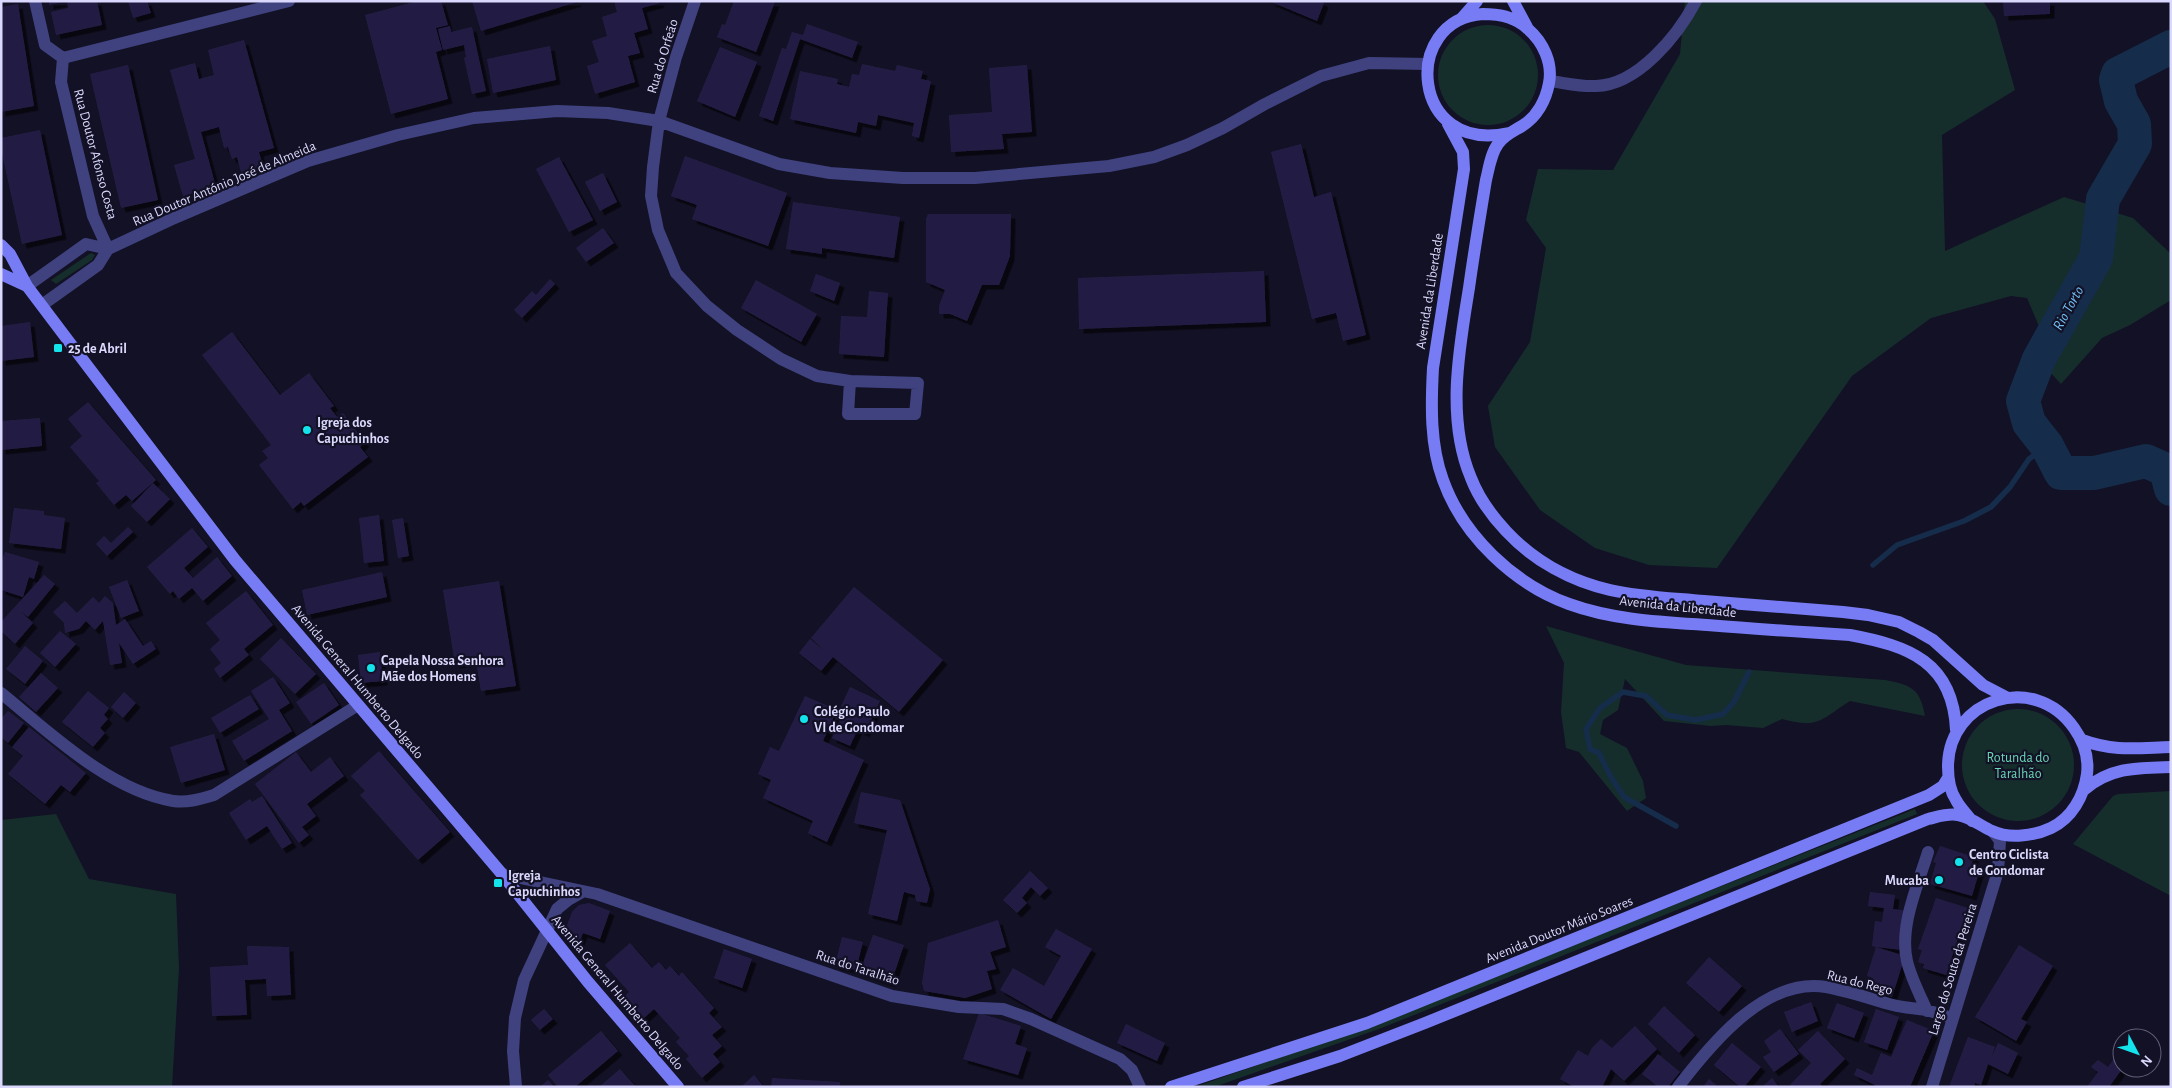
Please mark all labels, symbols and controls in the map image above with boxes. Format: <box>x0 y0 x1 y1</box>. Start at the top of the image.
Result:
street label: Rua do Orfeão <box>645 17 681 95</box>
street label: Rua Doutor Afonso Costa <box>71 87 119 222</box>
street label: Rua Doutor António José de Almeida <box>131 139 319 229</box>
street label: Avenida da Liberdade <box>1414 232 1446 350</box>
water label: Rio Torto <box>2050 284 2087 333</box>
marker: 25 de Abril <box>52 342 64 354</box>
place label: 25 de Abril <box>68 342 127 356</box>
place label: Igreja dos Capuchinhos <box>317 416 389 446</box>
marker: Igreja dos Capuchinhos <box>301 424 313 436</box>
street label: Avenida da Liberdade <box>1619 594 1737 620</box>
street label: Avenida General Humberto Delgado <box>289 602 426 762</box>
place label: Capela Nossa Senhora Mãe dos Homens <box>381 654 504 684</box>
marker: Capela Nossa Senhora Mãe dos Homens <box>365 662 377 674</box>
place label: Colégio Paulo VI de Gondomar <box>814 705 904 735</box>
marker: Colégio Paulo VI de Gondomar <box>798 713 810 725</box>
park label: Rotunda do Taralhão <box>1987 751 2050 781</box>
place label: Centro Ciclista de Gondomar <box>1969 848 2049 878</box>
marker: Centro Ciclista de Gondomar <box>1953 856 1965 868</box>
place label: Igreja Capuchinhos <box>508 869 580 899</box>
place label: Mucaba <box>1885 874 1929 888</box>
marker: Mucaba <box>1933 874 1945 886</box>
marker: Igreja Capuchinhos <box>492 877 504 889</box>
street label: Avenida Doutor Mário Soares <box>1484 894 1635 966</box>
street label: Largo do Souto da Pereira <box>1926 901 1980 1037</box>
street label: Avenida General Humberto Delgado <box>549 913 686 1073</box>
street label: Rua do Taralhão <box>814 948 901 988</box>
street label: Rua do Rego <box>1825 968 1894 998</box>
north arrow <box>2112 1028 2162 1078</box>
text: N <box>2138 1053 2155 1069</box>

